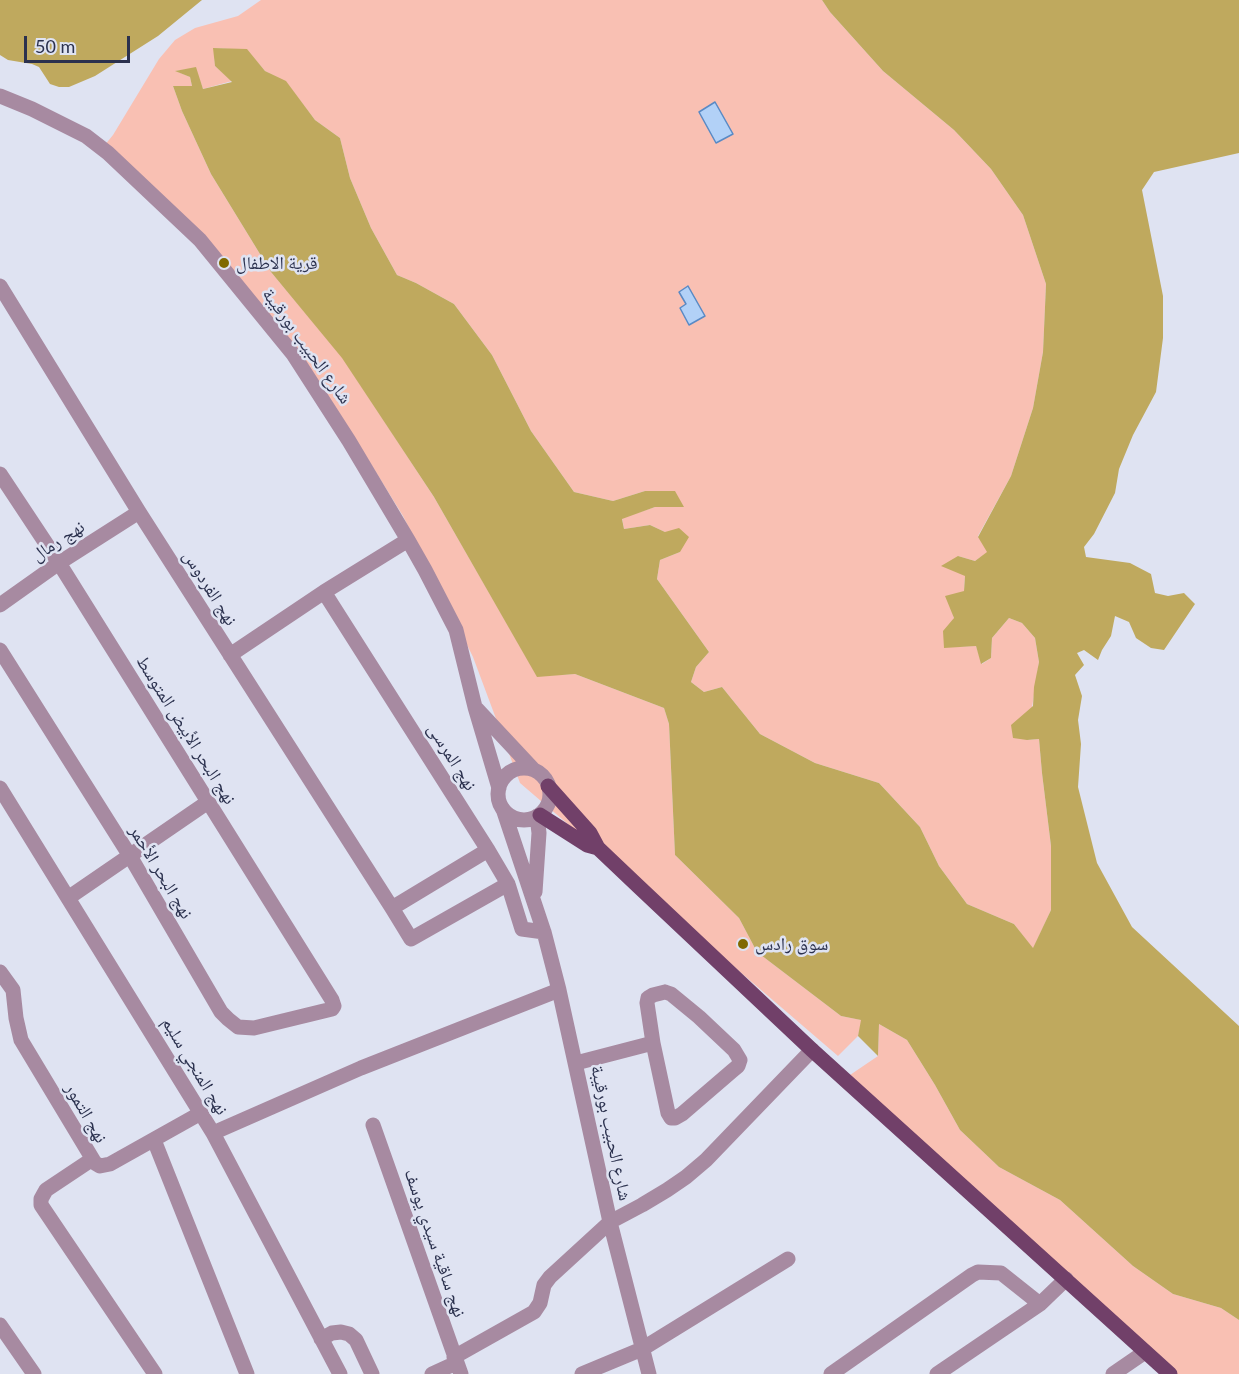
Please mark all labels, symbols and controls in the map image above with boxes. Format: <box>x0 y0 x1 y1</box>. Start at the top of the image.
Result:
scale bar <box>27 24 134 62</box>
text: 50 m <box>35 35 75 57</box>
place label: قرية الاطفال <box>236 252 317 274</box>
marker: قرية الاطفال <box>217 256 231 270</box>
street label: شارع الحبيب بورقيبة <box>258 284 356 408</box>
street label: نهج رمال <box>27 516 89 566</box>
street label: نهج الفردوس <box>178 546 242 630</box>
street label: نهج البحر الأبيض المتوسط <box>131 652 241 808</box>
street label: نهج المرسى <box>423 719 481 795</box>
street label: نهج البحر الأحمر <box>125 821 197 923</box>
place label: سوق رادس <box>755 933 828 955</box>
marker: سوق رادس <box>736 937 750 951</box>
street label: نهج المنجي سليم <box>157 1013 233 1119</box>
street label: شارع الحبيب بورقيبة <box>586 1063 636 1203</box>
street label: نهج التمور <box>60 1079 112 1147</box>
street label: نهج ساقية سيدي يوسف <box>400 1166 470 1320</box>

